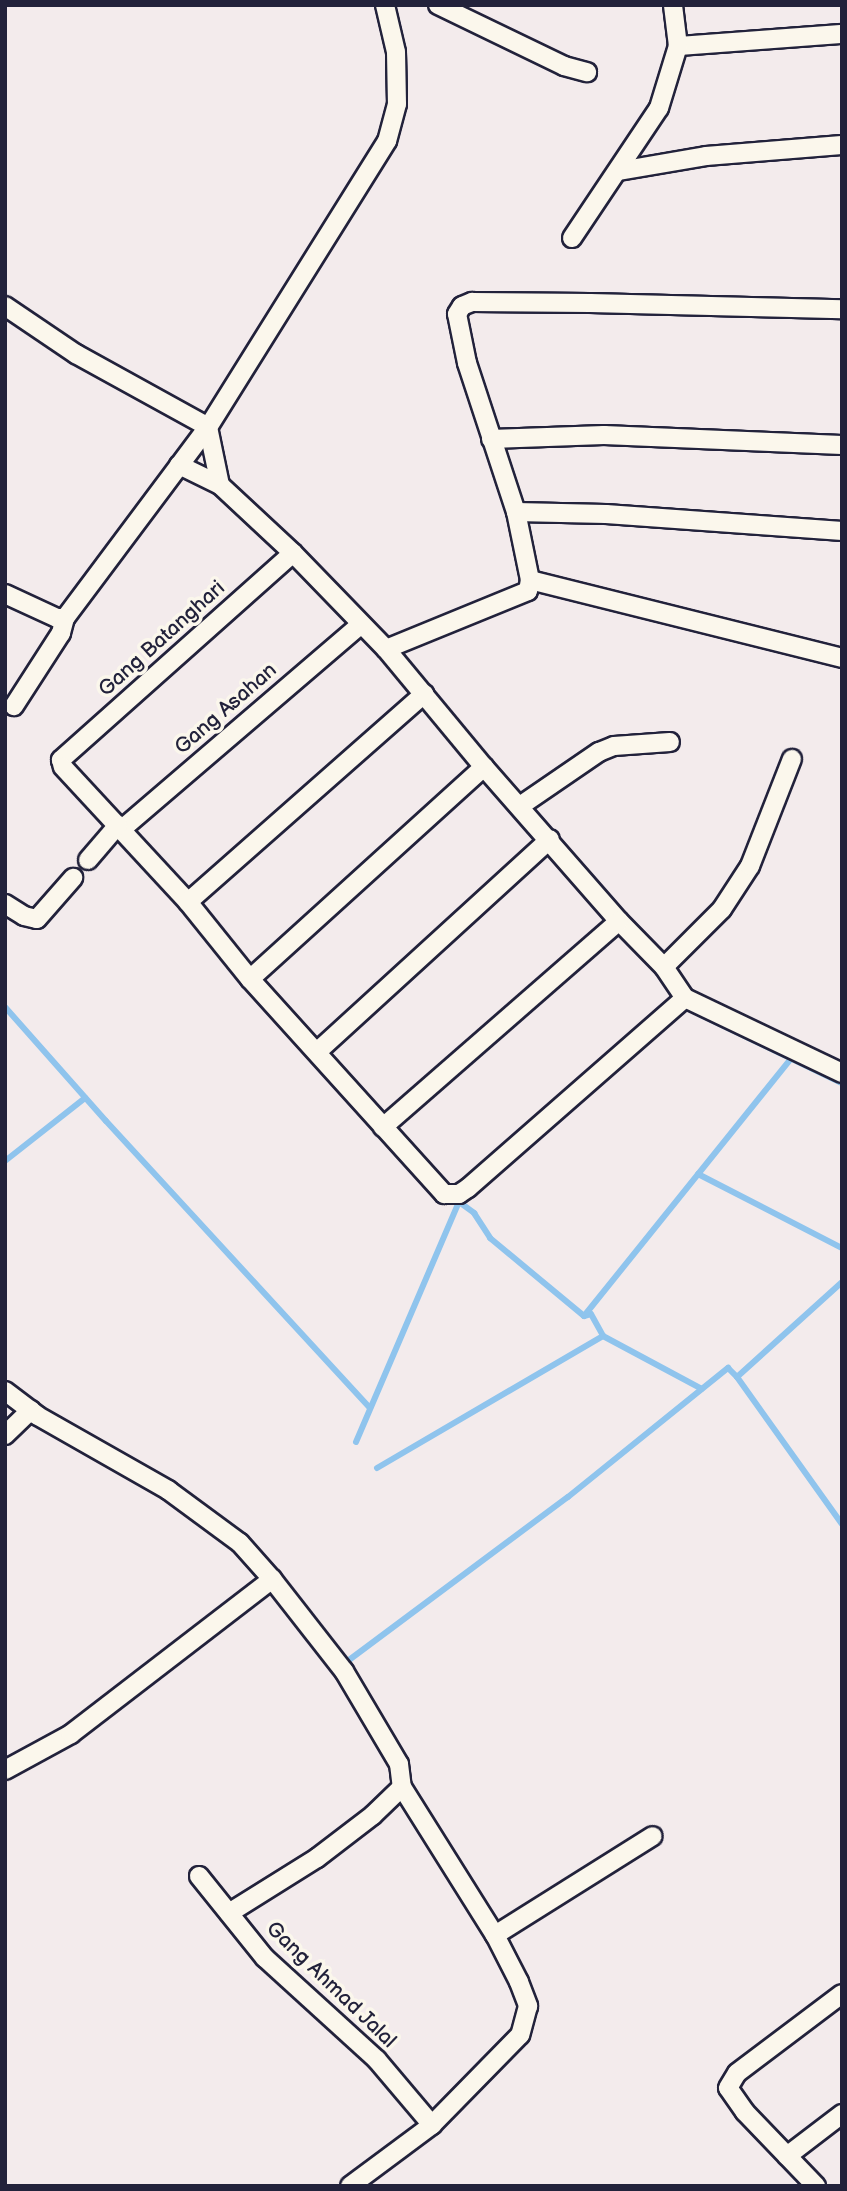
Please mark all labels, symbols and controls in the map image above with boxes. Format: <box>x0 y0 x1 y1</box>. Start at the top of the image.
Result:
street label: Gang Batanghari <box>94 576 230 702</box>
street label: Gang Asahan <box>170 658 282 760</box>
street label: Gang Ahmad Jalal <box>260 1916 402 2054</box>

